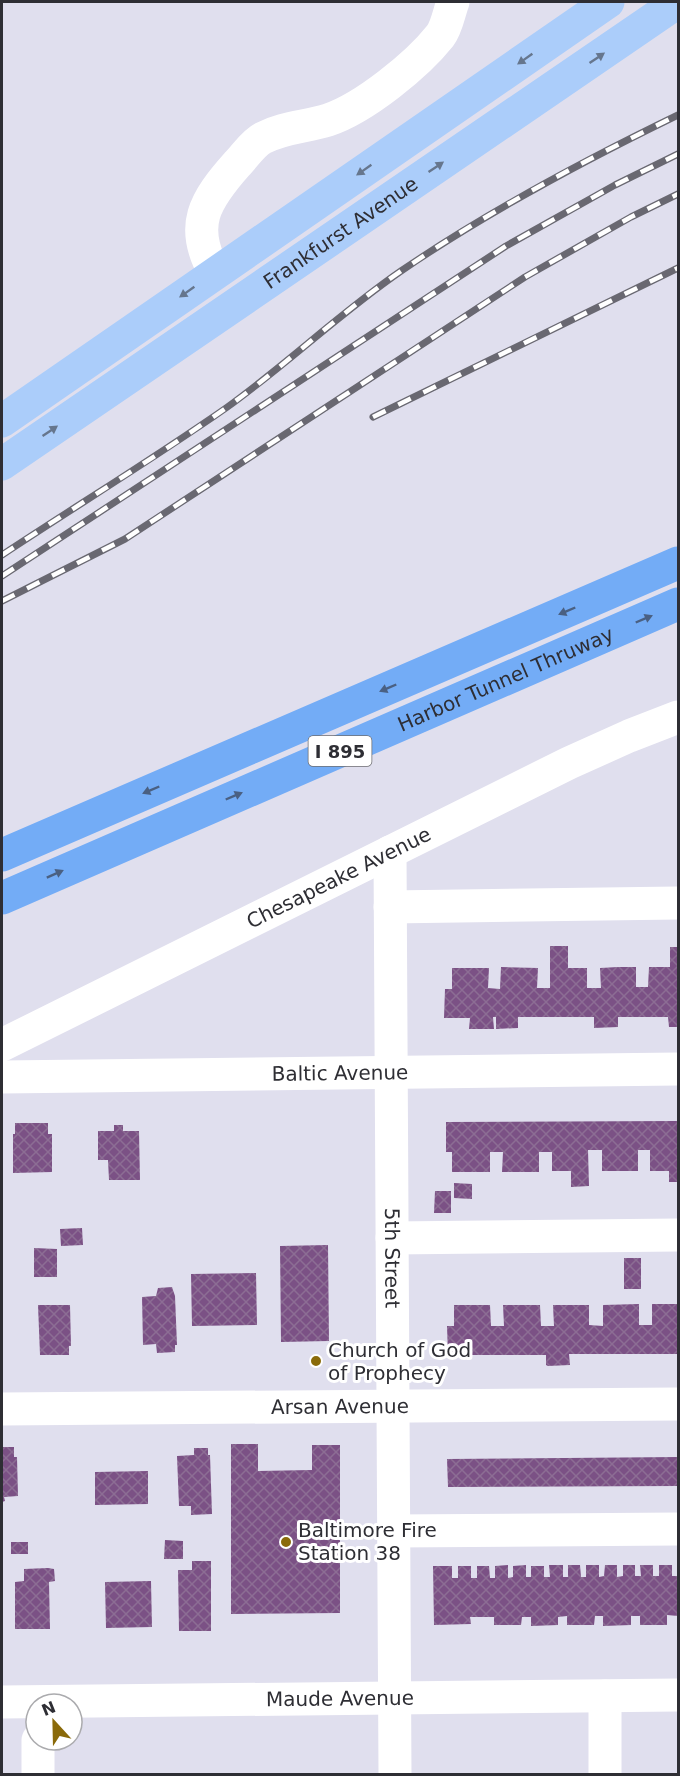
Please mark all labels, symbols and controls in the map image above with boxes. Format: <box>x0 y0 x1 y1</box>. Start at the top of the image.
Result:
one-way arrow <box>589 52 605 64</box>
one-way arrow <box>517 53 533 65</box>
one-way arrow <box>428 162 445 173</box>
one-way arrow <box>357 164 373 176</box>
street label: Frankfurst Avenue <box>259 171 422 294</box>
one-way arrow <box>179 286 195 298</box>
one-way arrow <box>41 425 57 437</box>
one-way arrow <box>558 607 576 616</box>
one-way arrow <box>635 614 653 623</box>
street label: Harbor Tunnel Thruway <box>394 622 617 736</box>
one-way arrow <box>379 684 397 693</box>
road number: I 895 <box>308 736 372 766</box>
one-way arrow <box>142 786 160 796</box>
one-way arrow <box>225 792 242 801</box>
street label: Chesapeake Avenue <box>243 822 435 933</box>
one-way arrow <box>46 869 64 879</box>
street label: Baltic Avenue <box>271 1060 408 1086</box>
street label: 5th Street <box>380 1208 404 1308</box>
place label: Church of God of Prophecy <box>328 1338 471 1385</box>
marker: Church of God of Prophecy <box>309 1354 323 1368</box>
street label: Arsan Avenue <box>271 1394 409 1419</box>
place label: Baltimore Fire Station 38 <box>298 1518 437 1565</box>
marker: Baltimore Fire Station 38 <box>279 1535 293 1549</box>
street label: Maude Avenue <box>266 1686 414 1711</box>
north arrow <box>24 1692 84 1752</box>
text: N <box>39 1697 58 1720</box>

